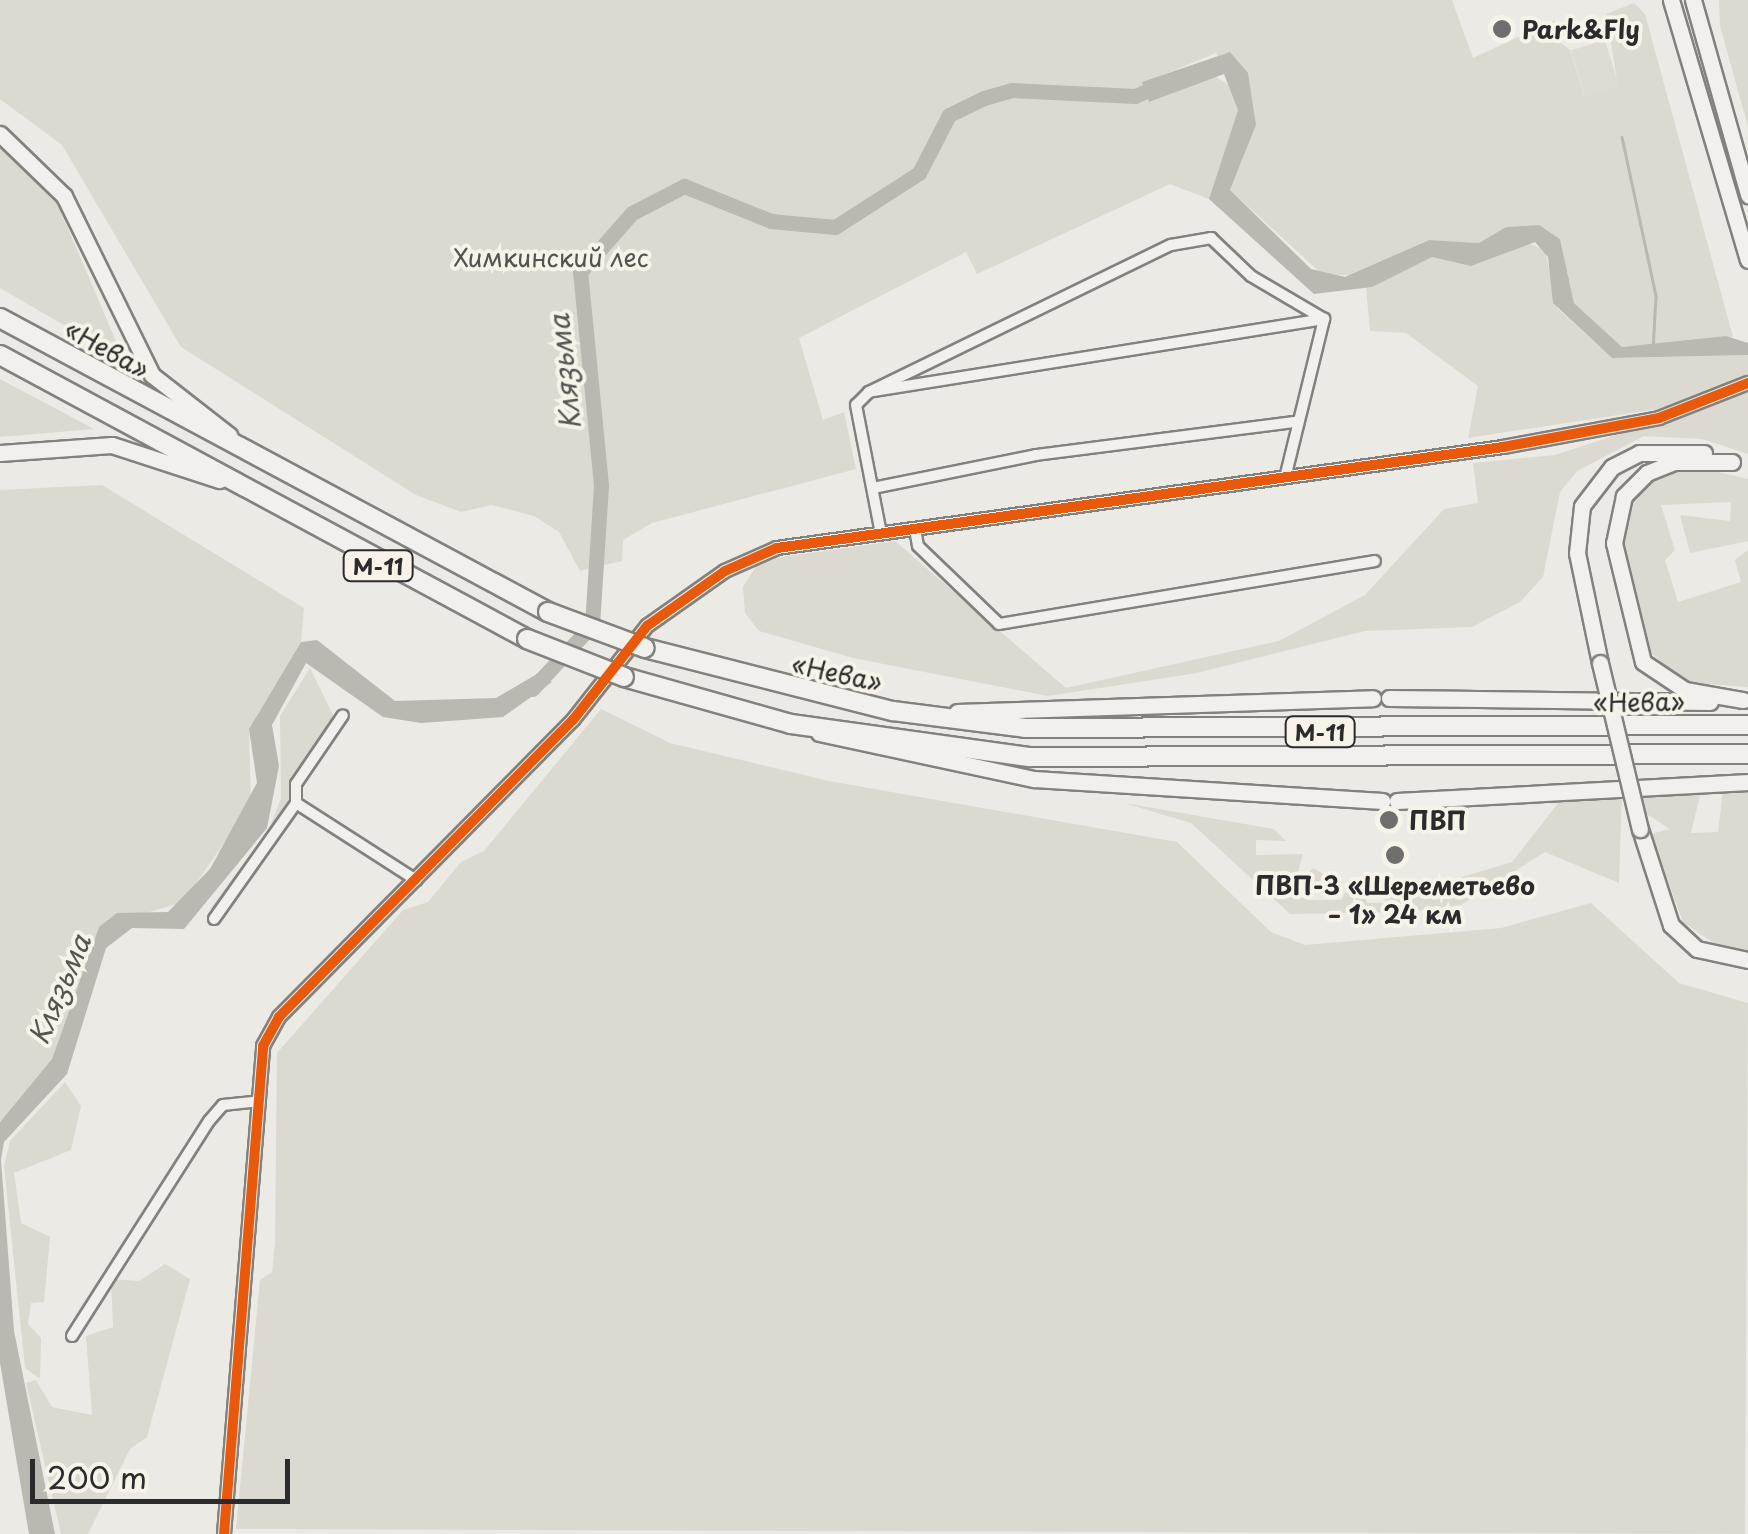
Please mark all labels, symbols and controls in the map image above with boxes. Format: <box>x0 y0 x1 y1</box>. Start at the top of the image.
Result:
place label: Park&Fly <box>1522 14 1640 44</box>
marker: Park&Fly <box>1491 18 1513 40</box>
park label: Химкинский лес <box>453 242 649 272</box>
water label: Клязьма <box>541 313 587 431</box>
street label: «Нева» <box>60 314 154 384</box>
road number: М-11 <box>340 549 416 583</box>
street label: «Нева» <box>789 649 885 697</box>
street label: «Нева» <box>1593 686 1685 718</box>
road number: М-11 <box>1282 715 1358 749</box>
place label: ПВП <box>1409 805 1467 835</box>
marker: ПВП <box>1378 809 1400 831</box>
marker: ПВП-3 «Шереметьево – 1» 24 км <box>1384 844 1406 866</box>
place label: ПВП-3 «Шереметьево – 1» 24 км <box>1255 871 1535 930</box>
water label: Клязьма <box>21 929 97 1049</box>
scale bar <box>35 1439 295 1501</box>
text: 200 m <box>47 1454 147 1499</box>

